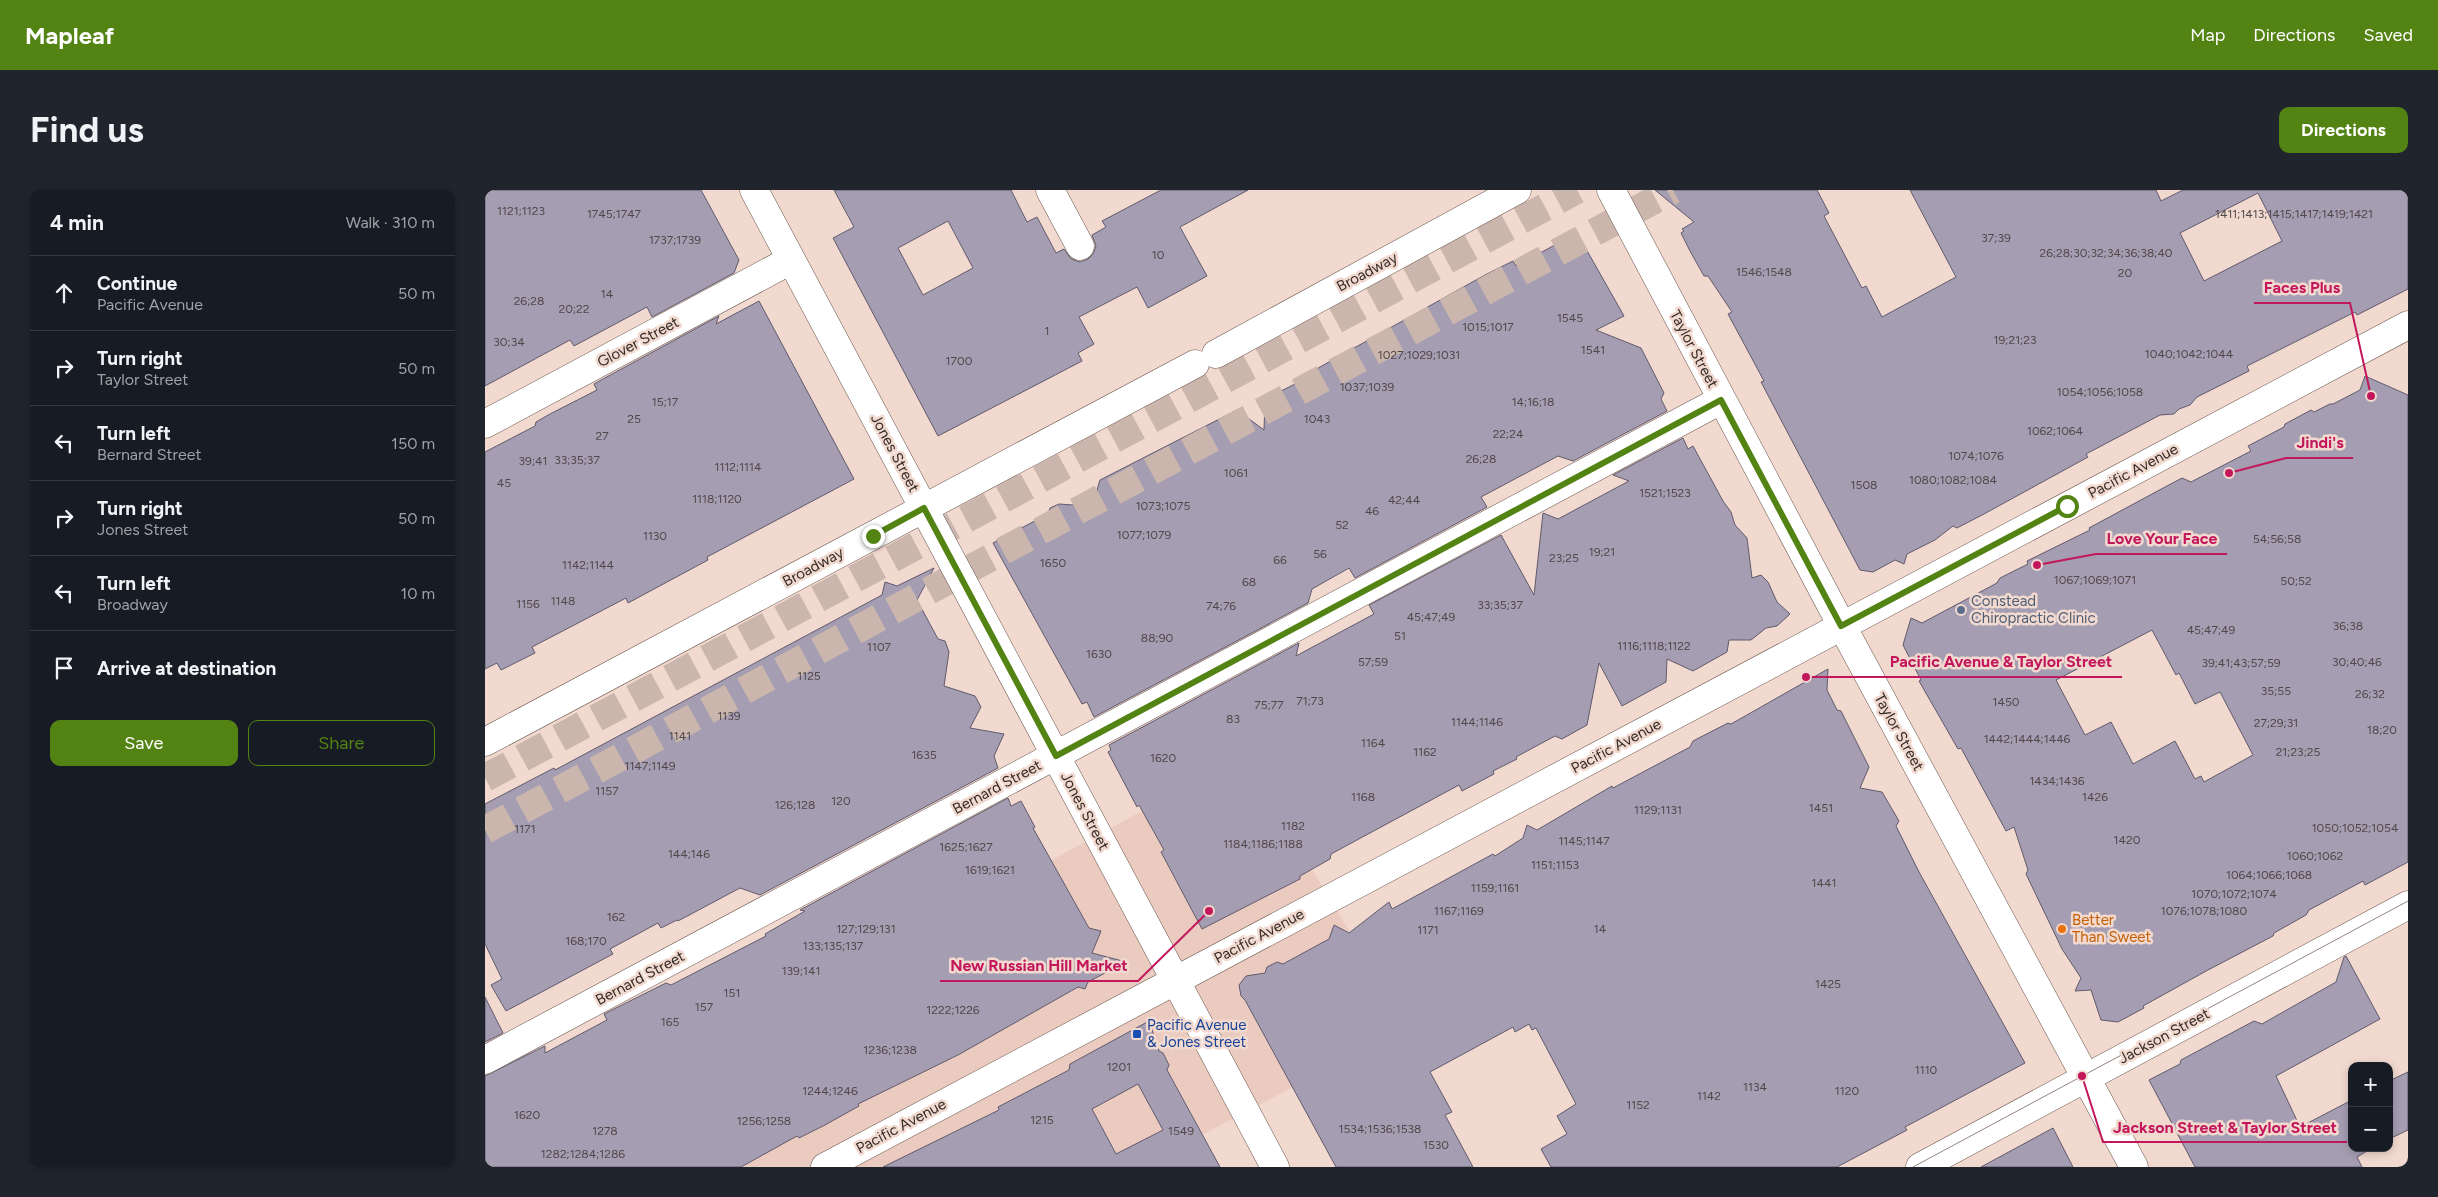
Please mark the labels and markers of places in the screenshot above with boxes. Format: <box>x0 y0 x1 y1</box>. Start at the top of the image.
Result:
callout: Faces Plus <box>2254 272 2350 303</box>
callout: Jindi's <box>2286 427 2353 458</box>
callout: Love Your Face <box>2096 523 2227 554</box>
place label: Constead Chiropractic Clinic <box>1971 592 2096 627</box>
marker: Constead Chiropractic Clinic <box>1955 604 1967 616</box>
callout: Pacific Avenue & Taylor Street <box>1880 646 2122 677</box>
place label: Better Than Sweet <box>2072 911 2152 946</box>
marker: Better Than Sweet <box>2056 923 2068 935</box>
callout: New Russian Hill Market <box>940 950 1138 981</box>
place label: Pacific Avenue & Jones Street <box>1147 1016 1246 1051</box>
marker: Pacific Avenue & Jones Street <box>1131 1028 1143 1040</box>
callout: Jackson Street & Taylor Street <box>2103 1111 2347 1142</box>

